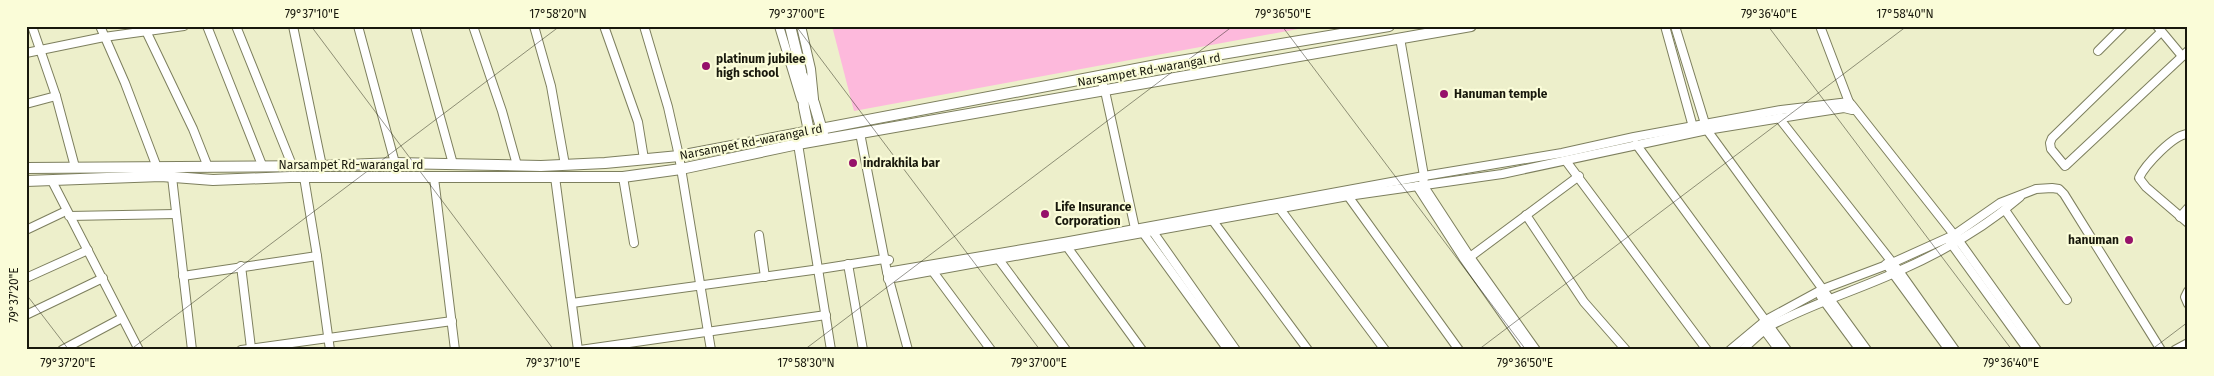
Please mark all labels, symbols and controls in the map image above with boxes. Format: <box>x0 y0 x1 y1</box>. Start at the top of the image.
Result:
text: 79°37'10"E <box>285 7 339 21</box>
text: 17°58'20"N <box>529 7 587 21</box>
text: 79°37'00"E <box>769 7 825 21</box>
text: 79°36'50"E <box>1255 7 1311 21</box>
text: 79°36'40"E <box>1741 7 1797 21</box>
text: 17°58'40"N <box>1876 7 1934 21</box>
street label: Narsampet Rd-warangal rd <box>1076 51 1222 89</box>
place label: platinum jubilee high school <box>716 52 806 80</box>
marker: platinum jubilee high school <box>700 60 712 72</box>
place label: Hanuman temple <box>1454 87 1548 101</box>
marker: Hanuman temple <box>1438 88 1450 100</box>
street label: Narsampet Rd-warangal rd <box>678 121 824 163</box>
place label: indrakhila bar <box>863 156 940 170</box>
marker: indrakhila bar <box>847 157 859 169</box>
street label: Narsampet Rd-warangal rd <box>278 158 424 172</box>
place label: Life Insurance Corporation <box>1055 200 1132 228</box>
marker: Life Insurance Corporation <box>1039 208 1051 220</box>
place label: hanuman <box>2068 233 2119 247</box>
marker: hanuman <box>2123 234 2135 246</box>
text: 79°37'20"E <box>7 267 21 323</box>
text: 79°37'20"E <box>40 356 96 370</box>
text: 79°37'10"E <box>526 356 580 370</box>
text: 17°58'30"N <box>777 356 835 370</box>
text: 79°37'00"E <box>1011 356 1067 370</box>
text: 79°36'50"E <box>1497 356 1553 370</box>
text: 79°36'40"E <box>1983 356 2039 370</box>

